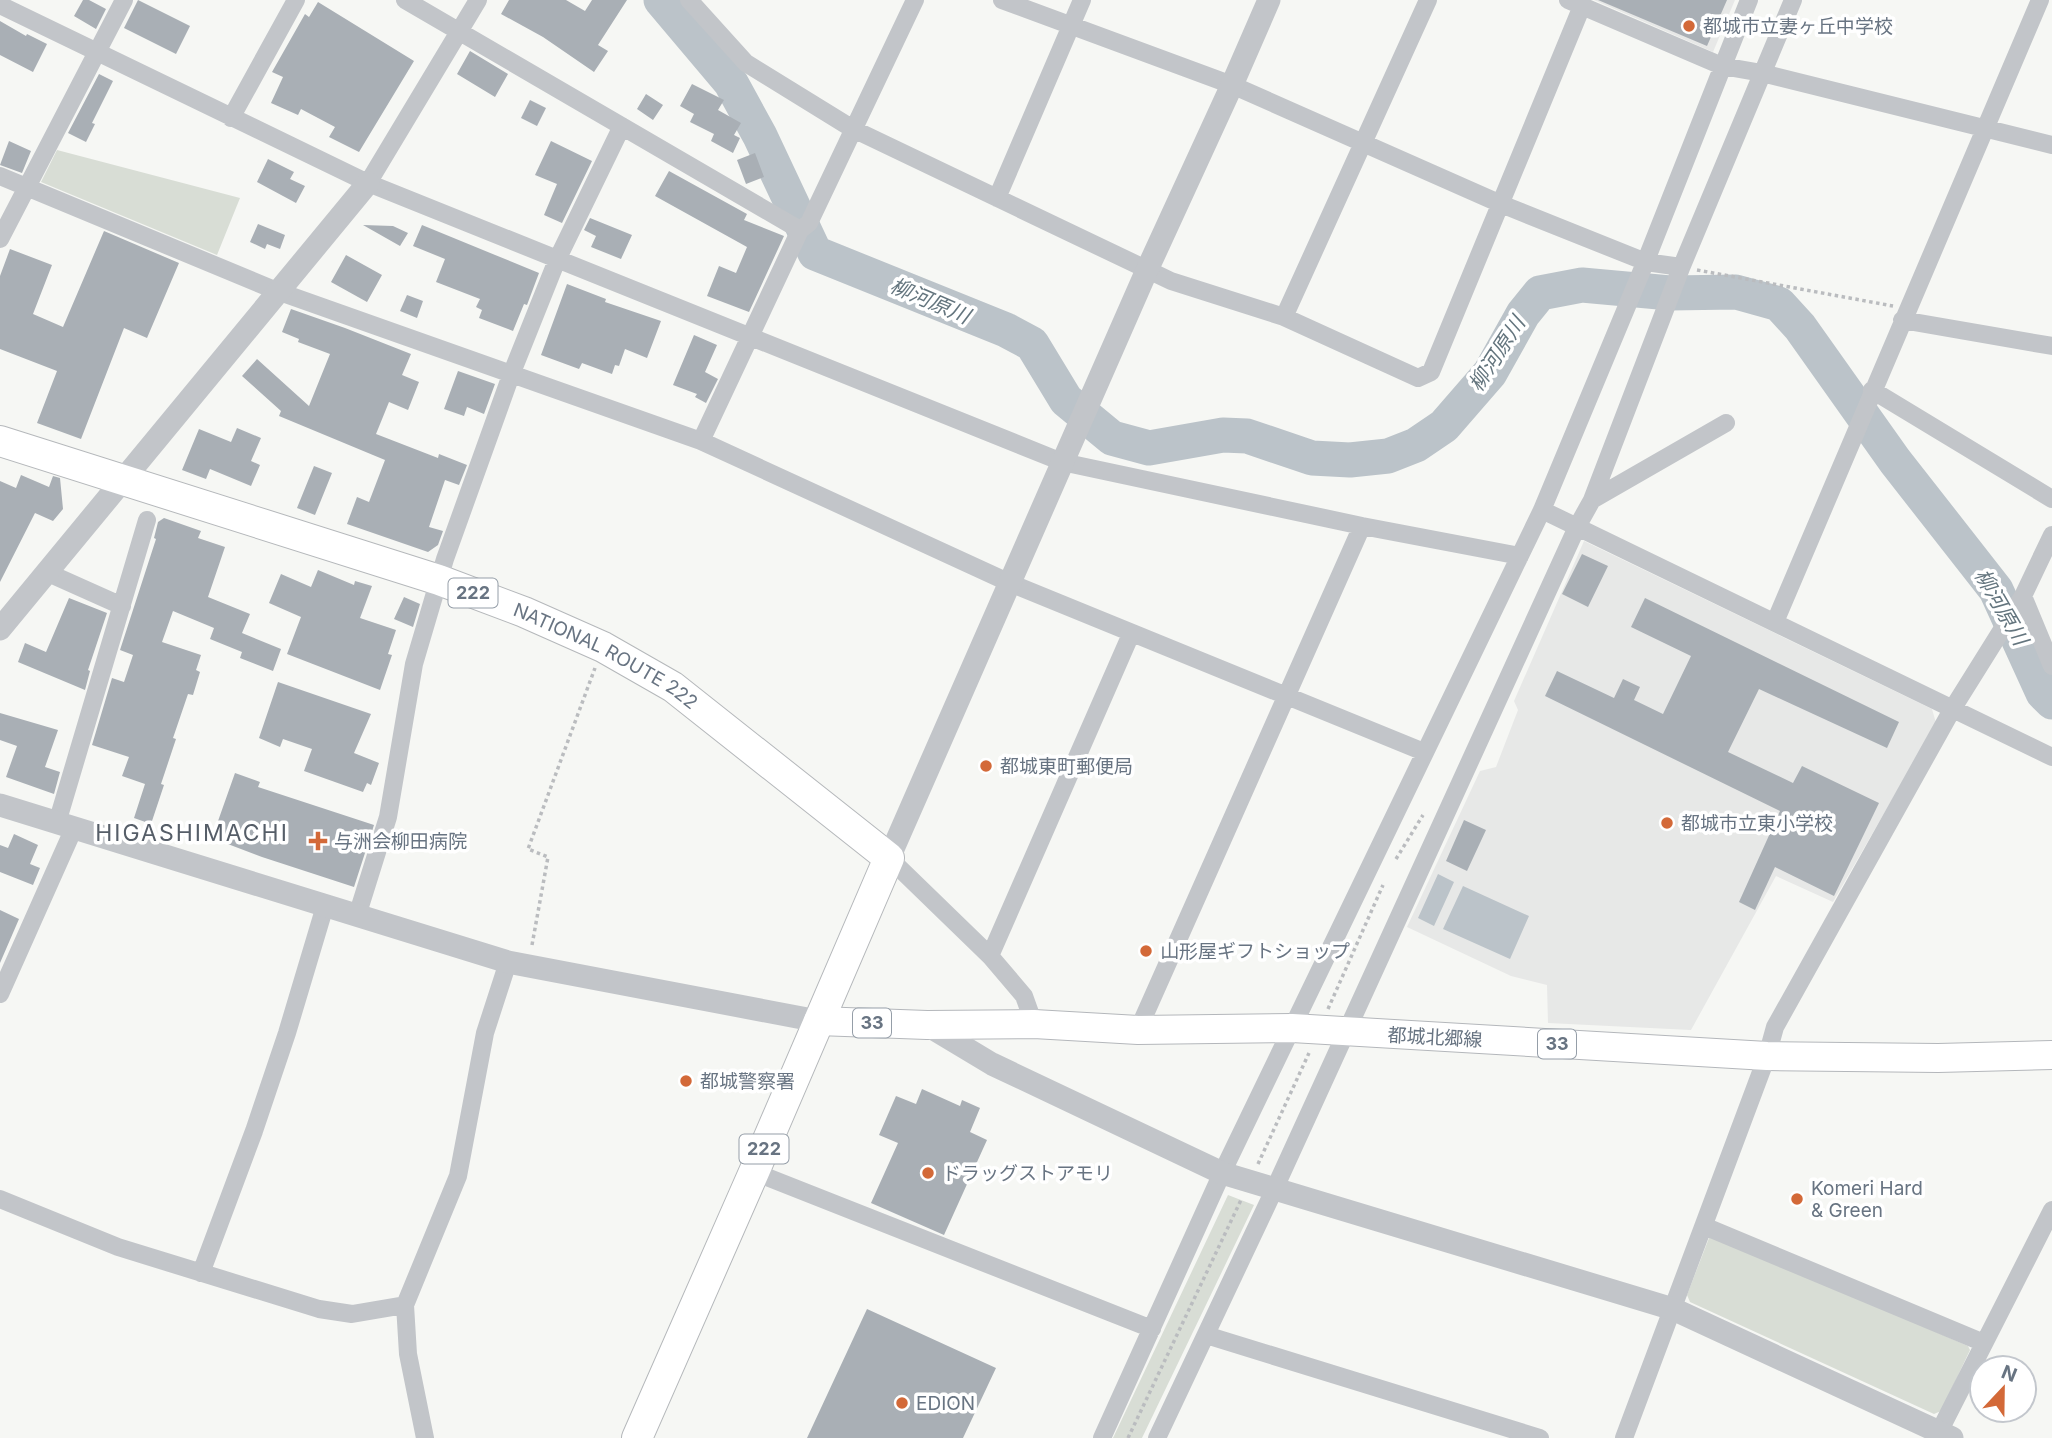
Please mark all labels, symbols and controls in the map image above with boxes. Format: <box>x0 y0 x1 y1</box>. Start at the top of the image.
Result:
place label: 都城市立妻ヶ丘中学校 <box>1703 15 1893 38</box>
marker: 都城市立妻ヶ丘中学校 <box>1681 18 1697 34</box>
water label: 柳河原川 <box>887 273 976 329</box>
water label: 柳河原川 <box>1463 310 1531 396</box>
water label: 柳河原川 <box>1970 564 2034 651</box>
road number: 222 <box>448 578 498 608</box>
street label: NATIONAL ROUTE 222 <box>510 598 702 714</box>
place label: 都城東町郵便局 <box>1000 755 1133 778</box>
marker: 都城東町郵便局 <box>978 758 994 774</box>
place label: 都城市立東小学校 <box>1681 812 1833 835</box>
marker: 都城市立東小学校 <box>1659 815 1675 831</box>
district label: HIGASHIMACHI <box>95 819 289 847</box>
place label: 与洲会柳田病院 <box>334 830 467 853</box>
marker: 与洲会柳田病院 <box>308 831 328 851</box>
place label: 山形屋ギフトショップ <box>1160 940 1350 963</box>
marker: 山形屋ギフトショップ <box>1138 943 1154 959</box>
road number: 33 <box>853 1008 891 1038</box>
street label: 都城北郷線 <box>1387 1024 1483 1051</box>
road number: 33 <box>1538 1030 1576 1058</box>
place label: 都城警察署 <box>700 1070 795 1093</box>
marker: 都城警察署 <box>678 1073 694 1089</box>
road number: 222 <box>740 1134 788 1164</box>
place label: ドラッグストアモリ <box>942 1162 1113 1185</box>
marker: ドラッグストアモリ <box>920 1165 936 1181</box>
place label: Komeri Hard & Green <box>1811 1177 1923 1222</box>
marker: Komeri Hard & Green <box>1789 1191 1805 1207</box>
north arrow <box>1968 1354 2038 1424</box>
text: N <box>1998 1360 2020 1387</box>
place label: EDION <box>916 1392 975 1415</box>
marker: EDION <box>894 1395 910 1411</box>

